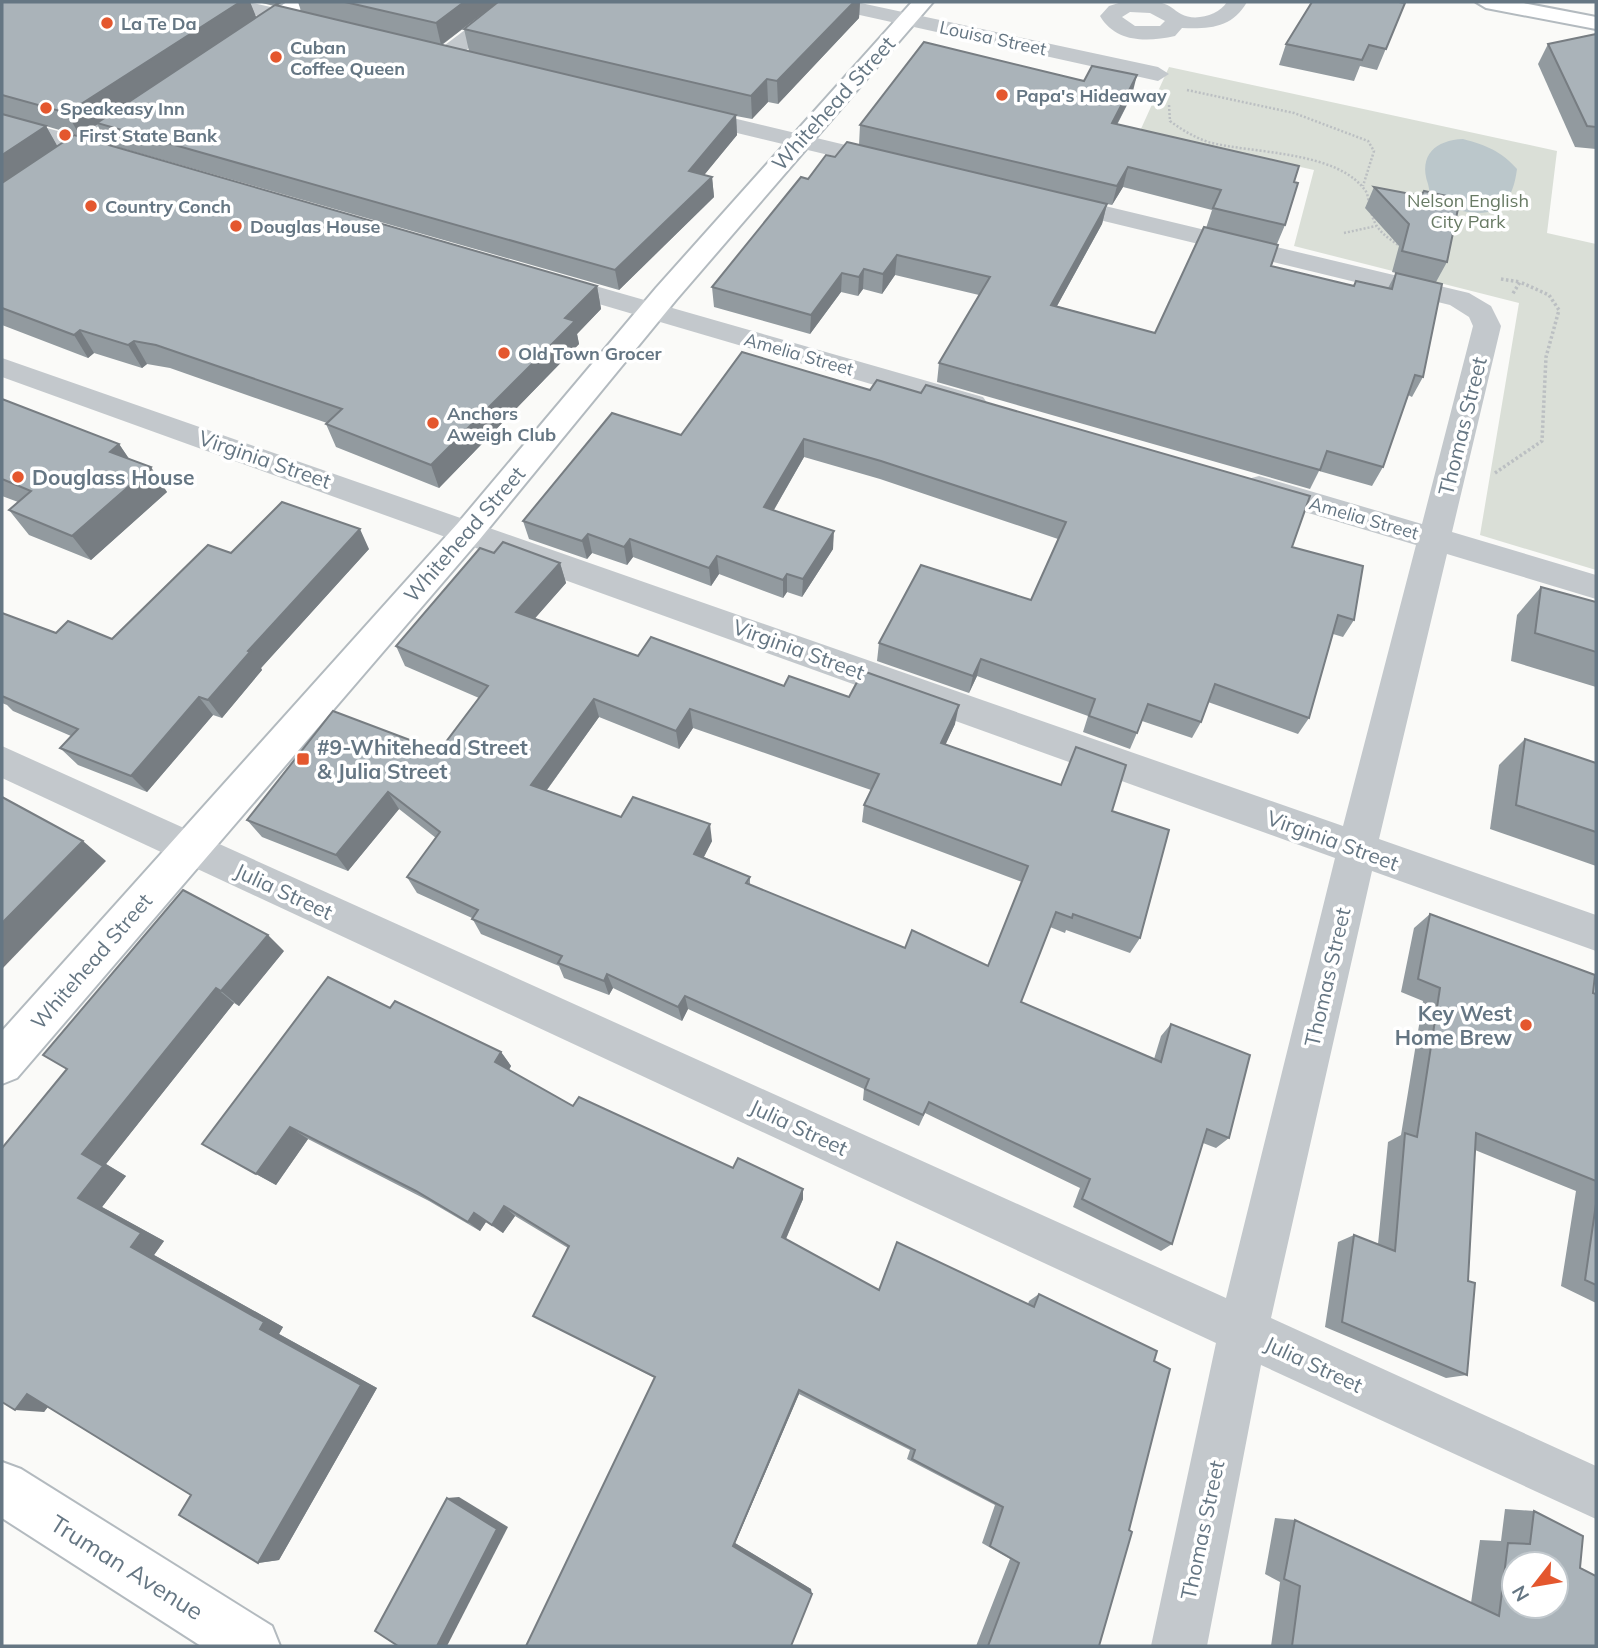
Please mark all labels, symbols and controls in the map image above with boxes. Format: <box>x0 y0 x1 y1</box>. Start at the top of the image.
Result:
place label: La Te Da <box>121 12 197 35</box>
marker: La Te Da <box>99 15 115 31</box>
street label: Louisa Street <box>937 15 1049 61</box>
street label: Whitehead Street <box>766 30 900 176</box>
place label: Cuban Coffee Queen <box>290 36 405 80</box>
marker: Cuban Coffee Queen <box>268 49 284 65</box>
place label: Papa's Hideaway <box>1016 84 1167 107</box>
marker: Papa's Hideaway <box>994 87 1010 103</box>
place label: Speakeasy Inn <box>60 97 185 120</box>
marker: Speakeasy Inn <box>38 100 54 116</box>
place label: First State Bank <box>79 124 218 147</box>
marker: First State Bank <box>57 127 73 143</box>
park label: Nelson English City Park <box>1407 189 1529 233</box>
place label: Country Conch <box>105 195 231 218</box>
marker: Country Conch <box>83 198 99 214</box>
place label: Douglas House <box>250 215 380 238</box>
marker: Douglas House <box>228 218 244 234</box>
street label: Amelia Street <box>742 327 856 381</box>
place label: Old Town Grocer <box>518 342 663 365</box>
marker: Old Town Grocer <box>496 345 512 361</box>
street label: Thomas Street <box>1432 354 1492 498</box>
place label: Anchors Aweigh Club <box>447 402 556 446</box>
marker: Anchors Aweigh Club <box>425 415 441 431</box>
street label: Virginia Street <box>195 424 335 494</box>
street label: Whitehead Street <box>398 461 530 607</box>
place label: Douglass House <box>32 464 195 490</box>
marker: Douglass House <box>10 469 26 485</box>
street label: Amelia Street <box>1307 491 1421 545</box>
street label: Virginia Street <box>730 613 868 685</box>
place label: #9-Whitehead Street & Julia Street <box>317 734 528 784</box>
marker: #9-Whitehead Street & Julia Street <box>295 751 311 767</box>
street label: Virginia Street <box>1264 804 1402 876</box>
street label: Julia Street <box>231 857 337 925</box>
street label: Whitehead Street <box>25 888 157 1034</box>
street label: Thomas Street <box>1298 905 1356 1049</box>
place label: Key West Home Brew <box>1395 1000 1512 1050</box>
marker: Key West Home Brew <box>1518 1017 1534 1033</box>
street label: Julia Street <box>746 1093 852 1161</box>
street label: Julia Street <box>1261 1330 1367 1398</box>
street label: Thomas Street <box>1175 1458 1229 1602</box>
street label: Truman Avenue <box>45 1508 209 1626</box>
north arrow <box>1500 1550 1570 1620</box>
text: N <box>1506 1581 1534 1606</box>

